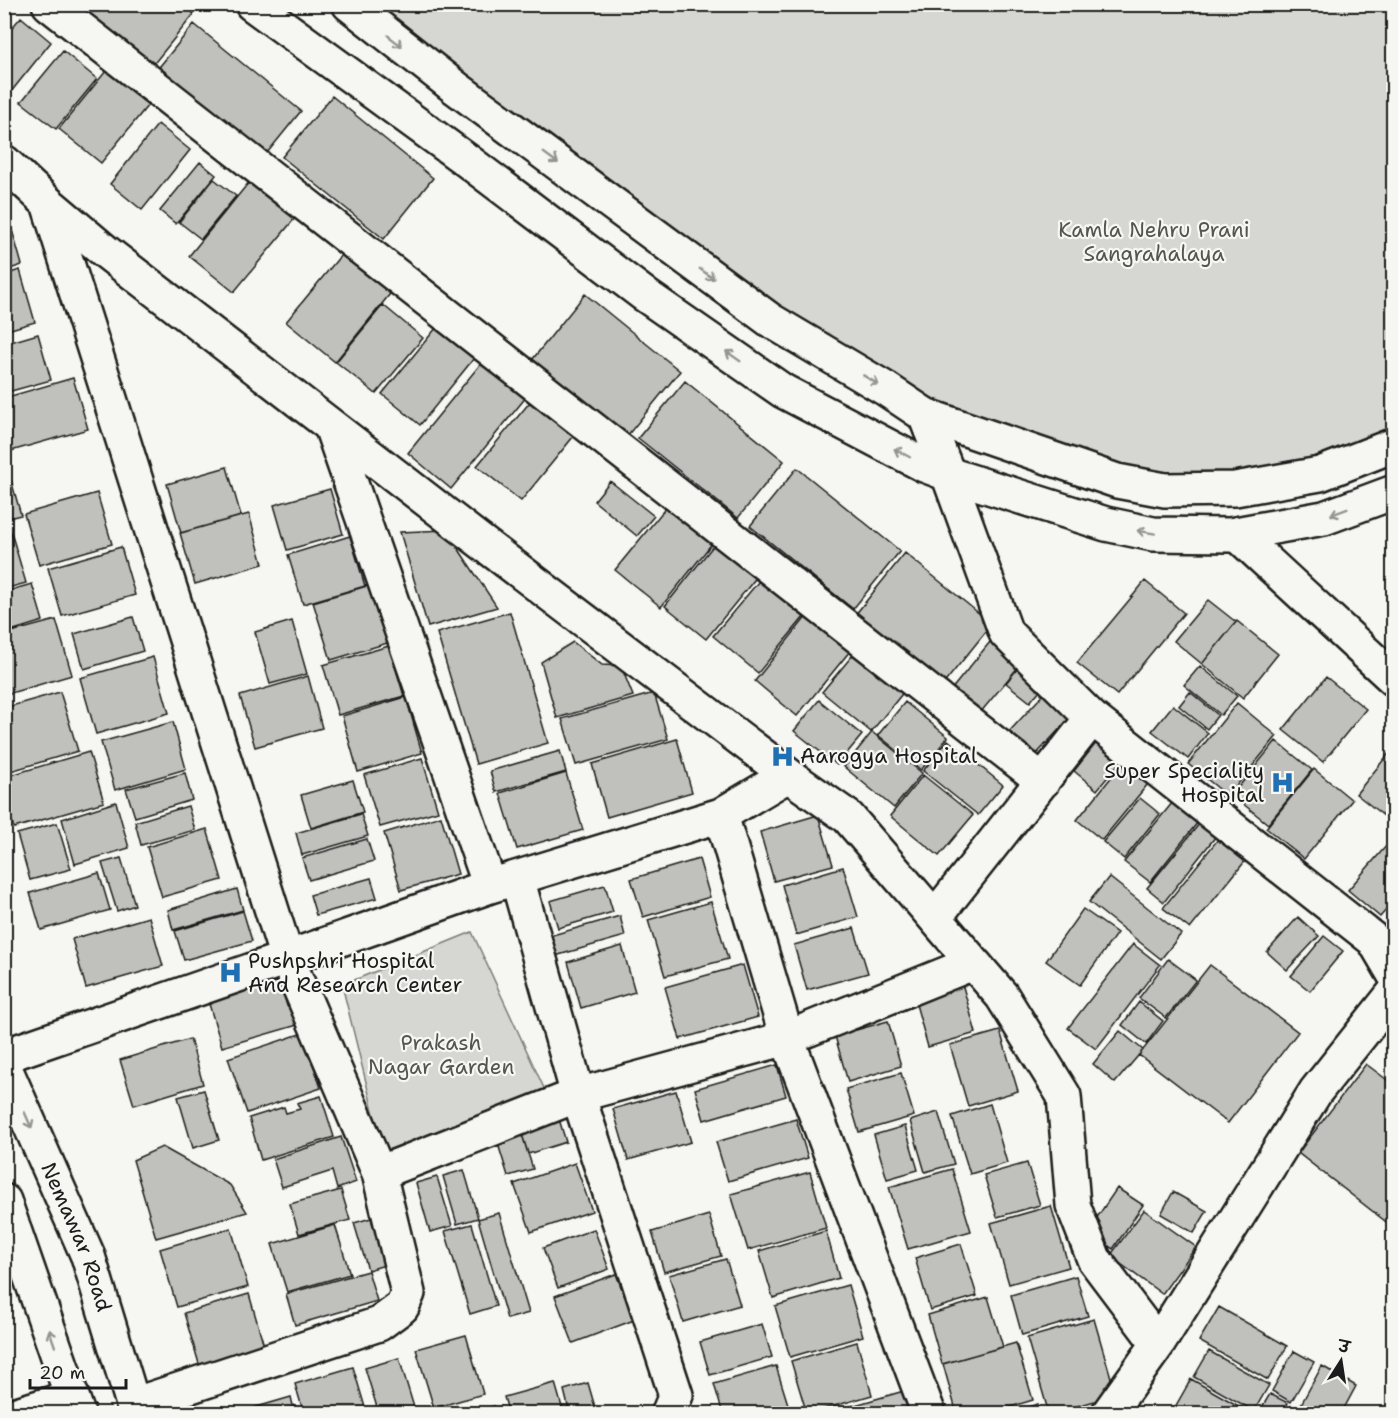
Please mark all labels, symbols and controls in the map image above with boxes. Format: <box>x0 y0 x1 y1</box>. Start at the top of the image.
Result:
one-way arrow <box>387 34 403 47</box>
one-way arrow <box>542 152 558 164</box>
park label: Kamla Nehru Prani Sangrahalaya <box>1058 216 1250 268</box>
one-way arrow <box>699 268 715 280</box>
one-way arrow <box>725 350 741 362</box>
one-way arrow <box>862 374 879 386</box>
one-way arrow <box>893 447 911 458</box>
one-way arrow <box>1330 508 1348 519</box>
one-way arrow <box>1137 526 1157 537</box>
place label: Aarogya Hospital <box>800 742 978 770</box>
hospital icon: Aarogya Hospital <box>769 743 795 769</box>
place label: Super Speciality Hospital <box>1104 757 1265 809</box>
hospital icon: Super Speciality Hospital <box>1269 770 1295 796</box>
place label: Pushpshri Hospital And Research Center <box>248 947 463 999</box>
hospital icon: Pushpshri Hospital And Research Center <box>217 960 243 986</box>
park label: Prakash Nagar Garden <box>368 1029 514 1081</box>
one-way arrow <box>23 1110 34 1128</box>
street label: Nemawar Road <box>34 1158 118 1315</box>
one-way arrow <box>45 1329 56 1348</box>
north arrow <box>1311 1331 1371 1391</box>
text: उ <box>1335 1335 1353 1358</box>
scale bar <box>30 1352 126 1390</box>
text: 20 m <box>39 1361 85 1385</box>

